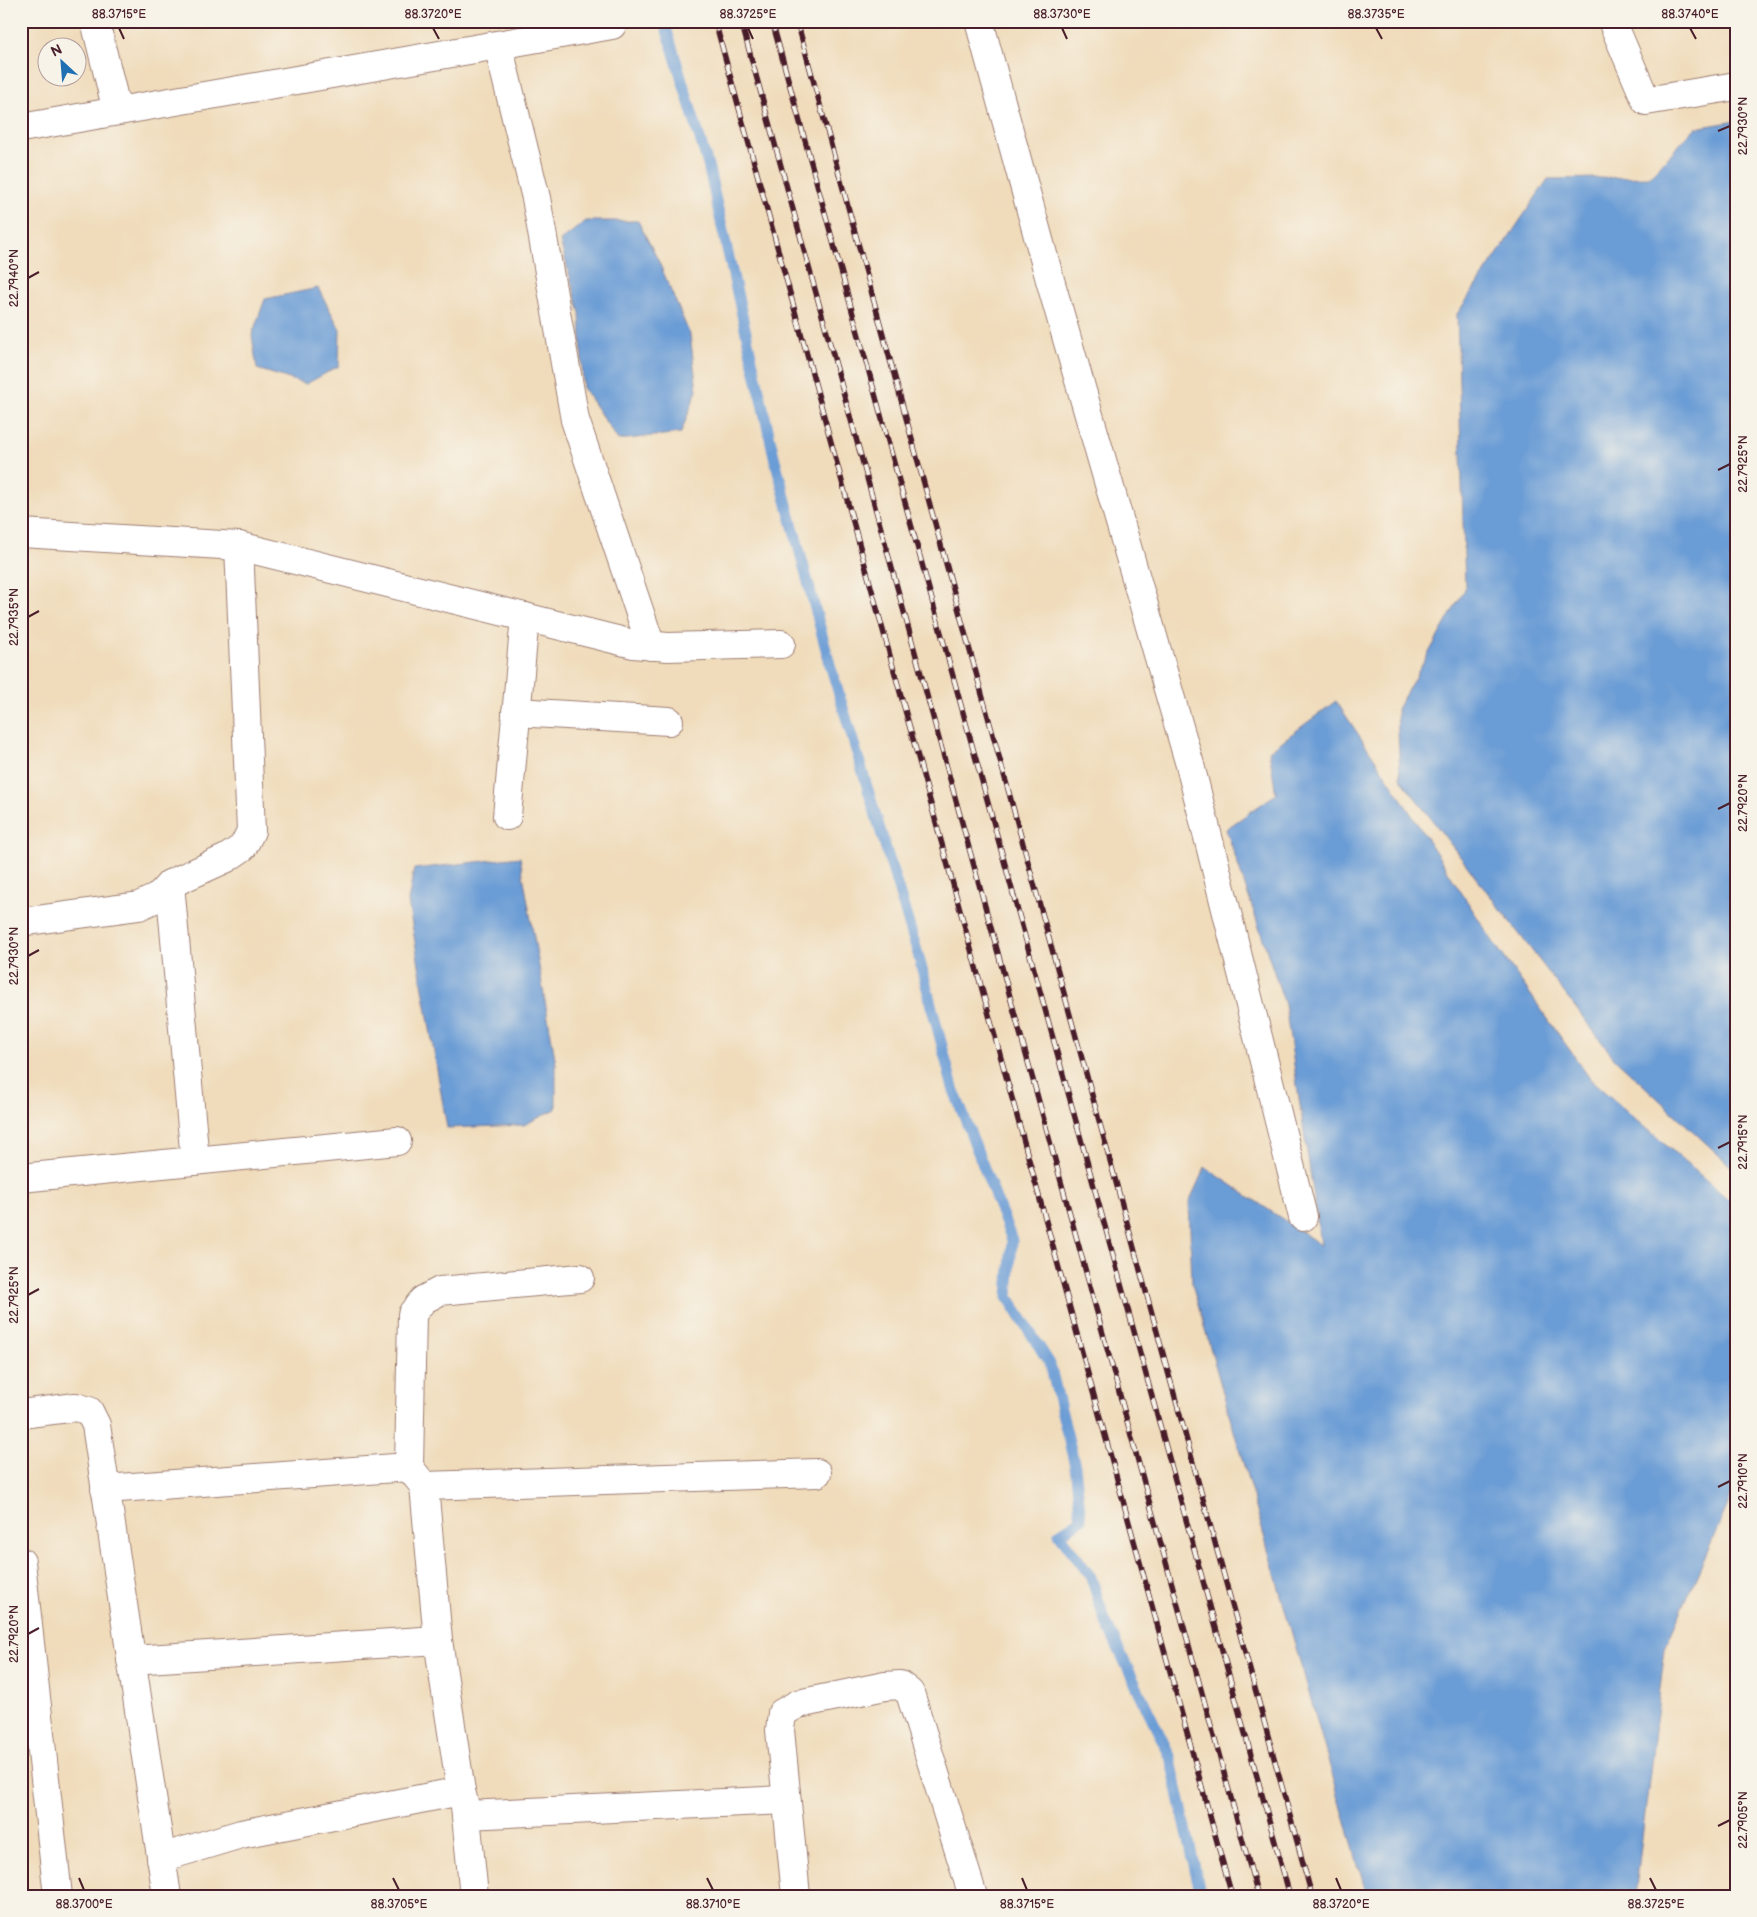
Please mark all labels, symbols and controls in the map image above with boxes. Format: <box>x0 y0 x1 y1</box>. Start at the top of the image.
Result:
text: 88.3715°E <box>92 7 146 22</box>
text: 88.3720°E <box>404 7 462 22</box>
text: 88.3725°E <box>720 7 777 22</box>
text: 88.3730°E <box>1033 7 1091 22</box>
text: 88.3735°E <box>1347 7 1405 22</box>
text: 88.3740°E <box>1661 7 1719 22</box>
north arrow <box>38 38 88 88</box>
text: N <box>48 41 65 61</box>
text: 22.7930°N <box>1736 97 1751 155</box>
text: 22.7940°N <box>7 249 22 307</box>
text: 22.7925°N <box>1736 435 1751 493</box>
text: 22.7935°N <box>7 588 22 646</box>
text: 22.7920°N <box>1736 774 1751 832</box>
text: 22.7930°N <box>7 927 22 985</box>
text: 22.7915°N <box>1736 1114 1751 1170</box>
text: 22.7925°N <box>7 1266 22 1324</box>
text: 22.7910°N <box>1736 1453 1751 1509</box>
text: 22.7920°N <box>7 1605 22 1663</box>
text: 22.7905°N <box>1736 1791 1751 1849</box>
text: 88.3700°E <box>55 1897 113 1912</box>
text: 88.3705°E <box>371 1897 427 1912</box>
text: 88.3710°E <box>686 1897 740 1912</box>
text: 88.3715°E <box>1000 1897 1054 1912</box>
text: 88.3720°E <box>1312 1897 1370 1912</box>
text: 88.3725°E <box>1628 1897 1685 1912</box>

